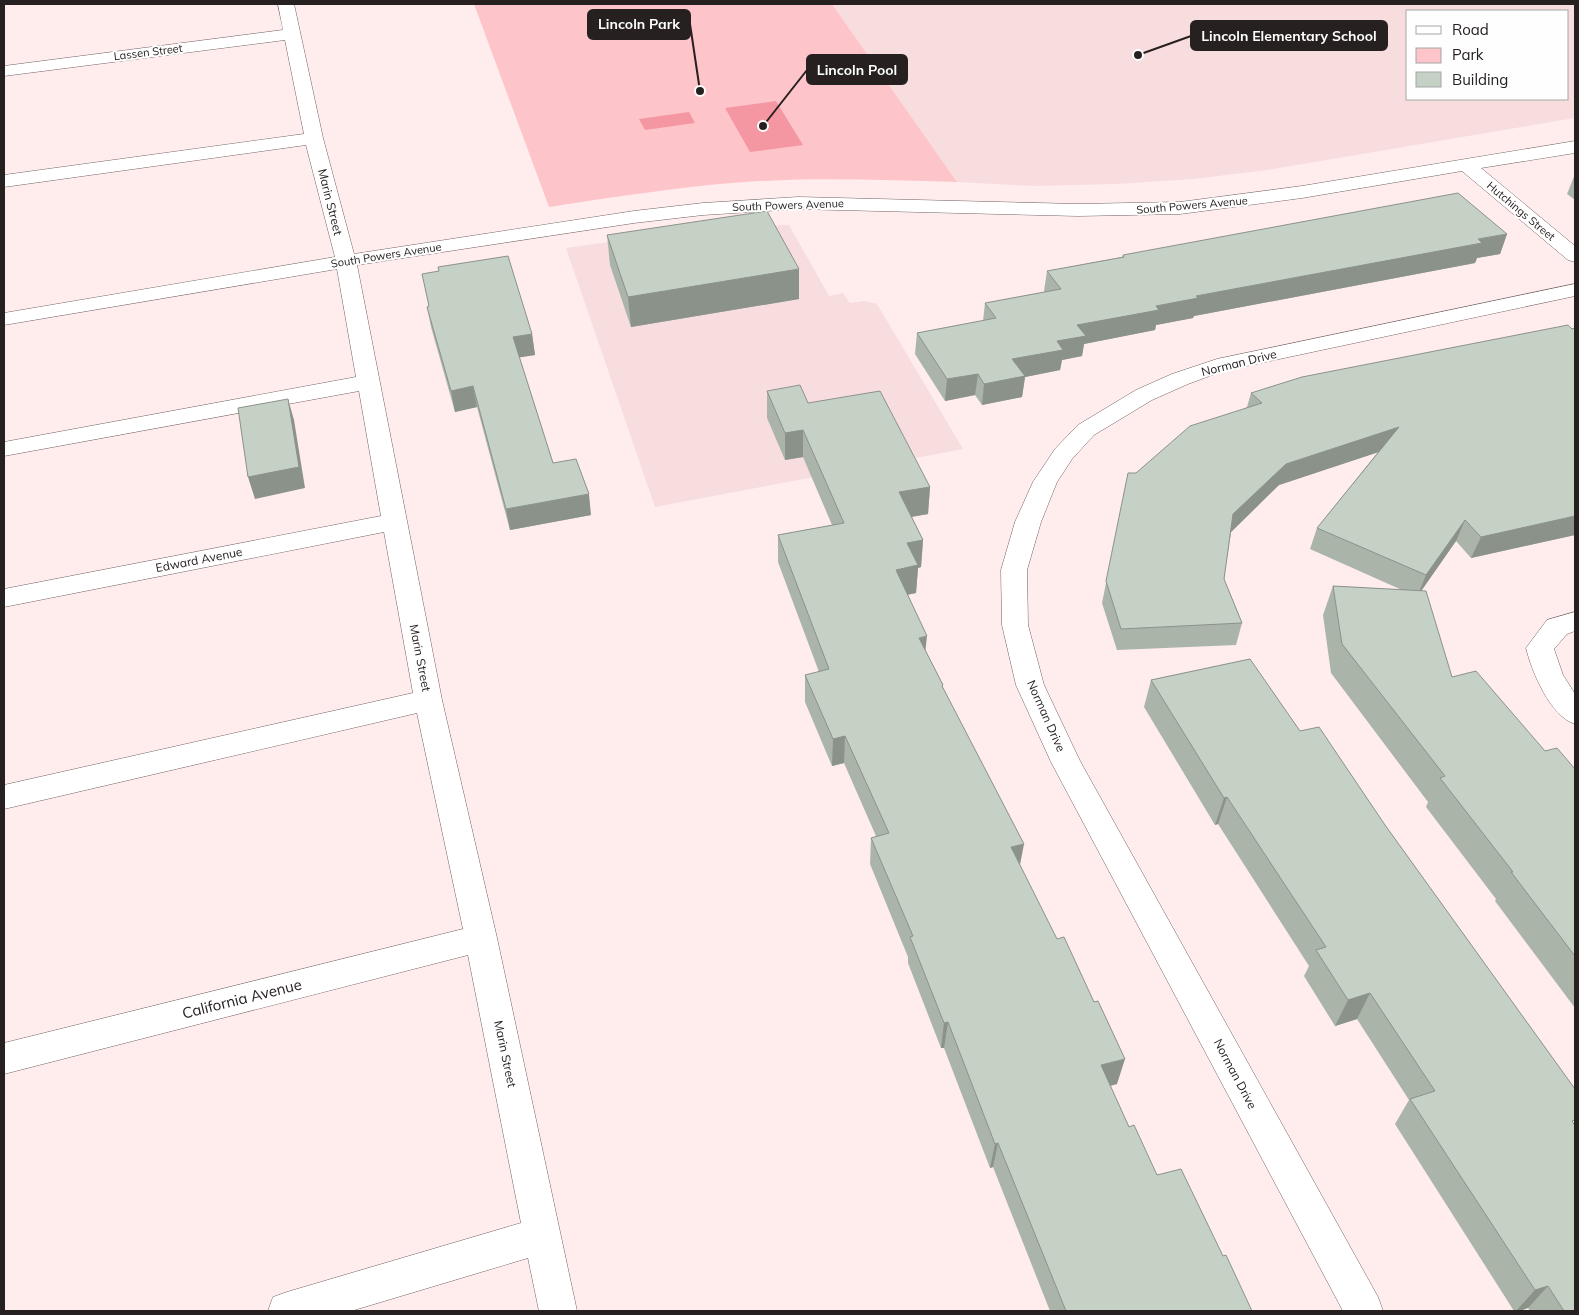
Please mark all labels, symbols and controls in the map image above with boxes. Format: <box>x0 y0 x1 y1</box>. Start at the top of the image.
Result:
callout: Lincoln Park <box>588 10 690 39</box>
legend <box>1406 10 1569 100</box>
text: Lincoln Park <box>598 15 680 33</box>
text: Road <box>1452 20 1489 39</box>
callout: Lincoln Elementary School <box>1191 21 1387 50</box>
text: Lincoln Elementary School <box>1201 27 1377 45</box>
street label: Lassen Street <box>113 41 183 63</box>
text: Park <box>1452 45 1484 64</box>
callout: Lincoln Pool <box>807 55 907 84</box>
text: Lincoln Pool <box>817 61 897 79</box>
text: Building <box>1452 70 1508 89</box>
street label: Marin Street <box>315 167 346 237</box>
street label: Hutchings Street <box>1484 178 1558 244</box>
street label: South Powers Avenue <box>1136 193 1248 217</box>
street label: South Powers Avenue <box>732 196 844 214</box>
street label: South Powers Avenue <box>330 239 442 271</box>
street label: Norman Drive <box>1200 346 1278 379</box>
street label: Edward Avenue <box>154 544 244 575</box>
street label: Marin Street <box>407 623 434 693</box>
street label: Norman Drive <box>1024 678 1069 754</box>
street label: California Avenue <box>180 974 304 1023</box>
street label: Marin Street <box>491 1019 520 1089</box>
street label: Norman Drive <box>1211 1036 1260 1111</box>

